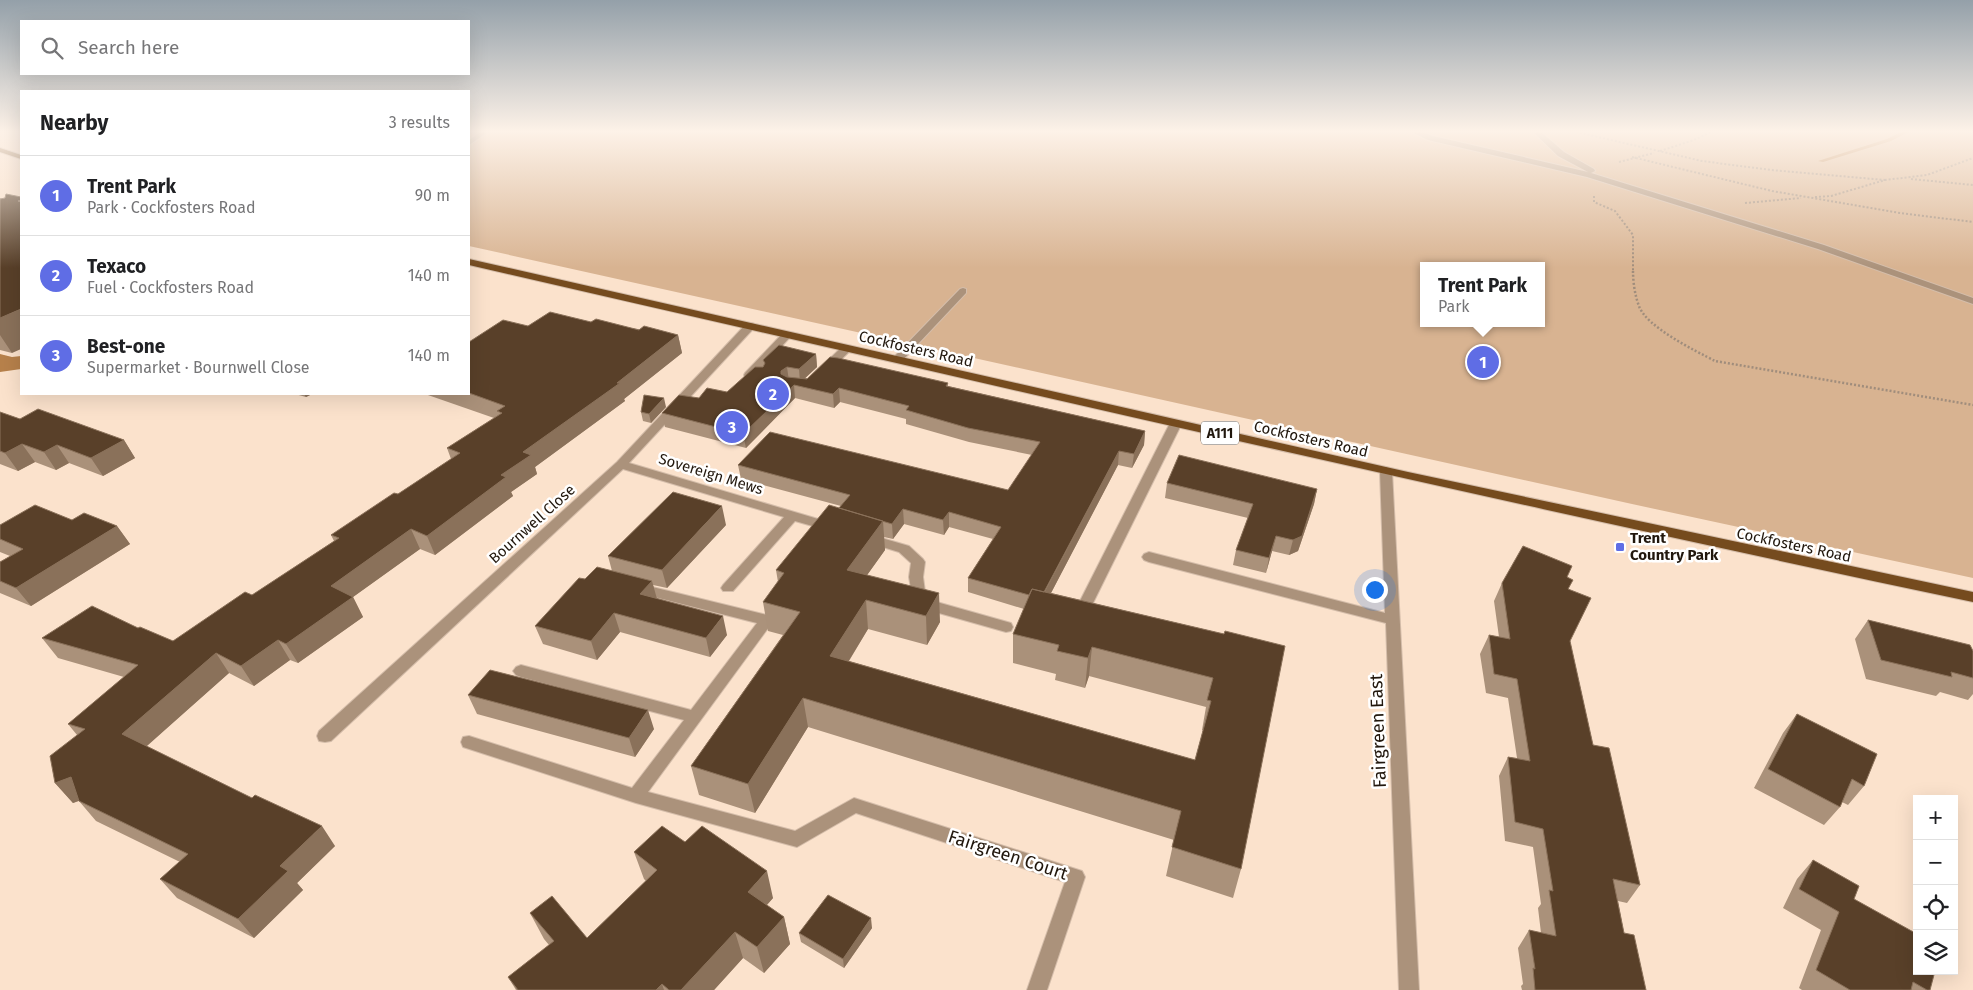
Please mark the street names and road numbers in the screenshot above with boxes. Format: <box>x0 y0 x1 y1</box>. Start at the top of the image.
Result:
street label: Cockfosters Road <box>857 327 975 371</box>
street label: Cockfosters Road <box>1252 417 1370 461</box>
road number: A111 <box>1201 422 1239 444</box>
street label: Sovereign Mews <box>657 450 765 498</box>
street label: Bournwell Close <box>485 481 579 567</box>
street label: Cockfosters Road <box>1735 524 1853 566</box>
street label: Fairgreen East <box>1365 673 1391 788</box>
street label: Fairgreen Court <box>946 825 1071 885</box>

